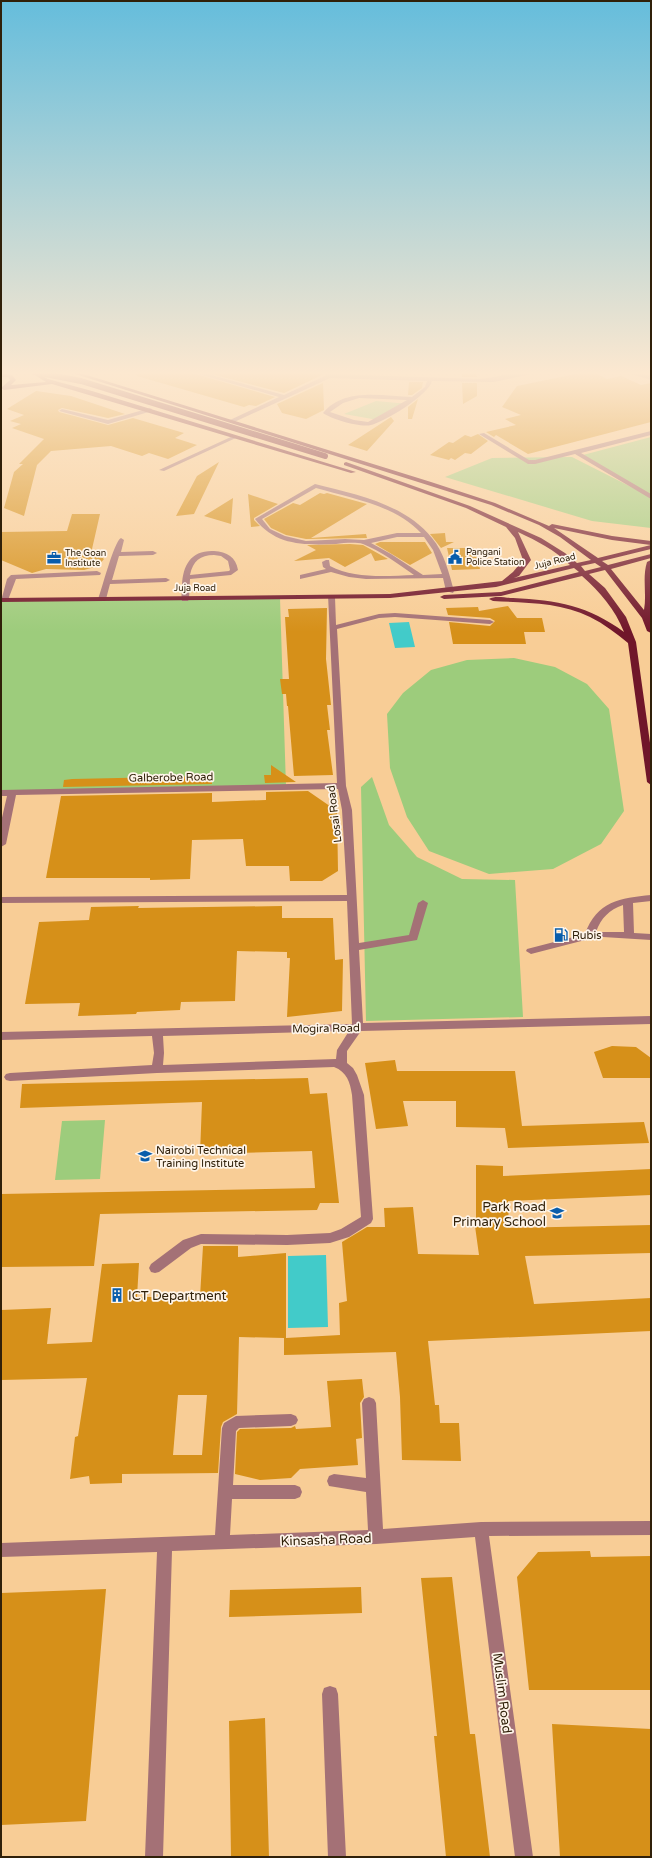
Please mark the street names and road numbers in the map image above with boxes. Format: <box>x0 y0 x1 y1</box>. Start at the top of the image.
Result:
street label: Juja Road <box>533 551 577 572</box>
street label: Juja Road <box>174 583 216 594</box>
street label: Galberobe Road <box>128 770 214 785</box>
street label: Losai Road <box>325 784 344 843</box>
street label: Mogira Road <box>292 1021 360 1036</box>
street label: Kinsasha Road <box>280 1530 372 1550</box>
street label: Muslim Road <box>489 1652 515 1734</box>

